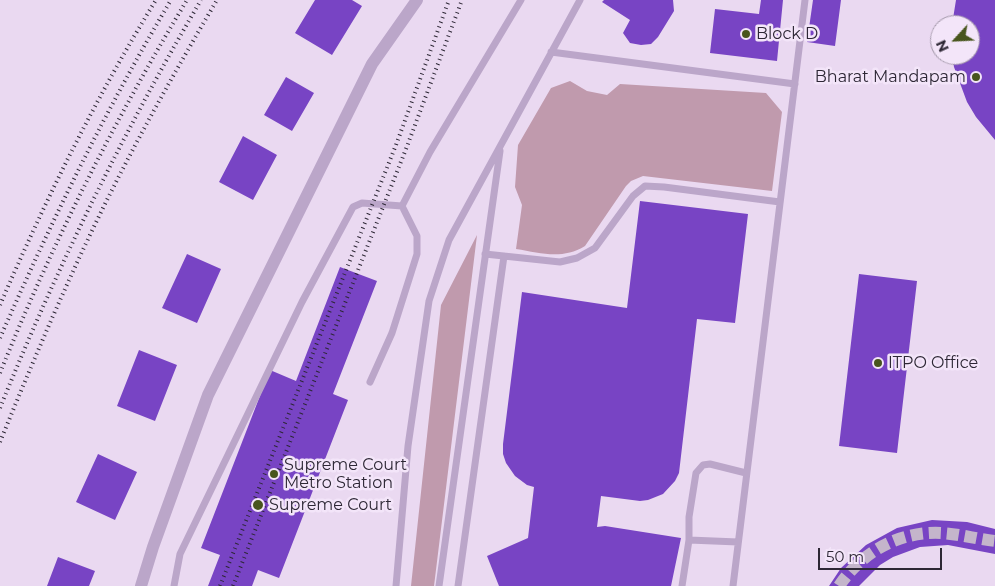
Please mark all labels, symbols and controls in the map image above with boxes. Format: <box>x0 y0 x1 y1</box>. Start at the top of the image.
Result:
north arrow <box>930 15 980 65</box>
place label: Block D <box>756 24 818 44</box>
marker: Block D <box>740 28 752 40</box>
text: N <box>932 37 953 55</box>
place label: Bharat Mandapam <box>815 67 966 87</box>
marker: Bharat Mandapam <box>970 71 982 83</box>
place label: ITPO Office <box>888 353 978 373</box>
marker: ITPO Office <box>872 357 884 369</box>
place label: Supreme Court Metro Station <box>284 455 407 493</box>
marker: Supreme Court Metro Station <box>268 468 280 480</box>
place label: Supreme Court <box>269 495 392 515</box>
marker: Supreme Court <box>251 498 265 512</box>
scale bar <box>820 538 944 570</box>
text: 50 m <box>826 547 864 566</box>

